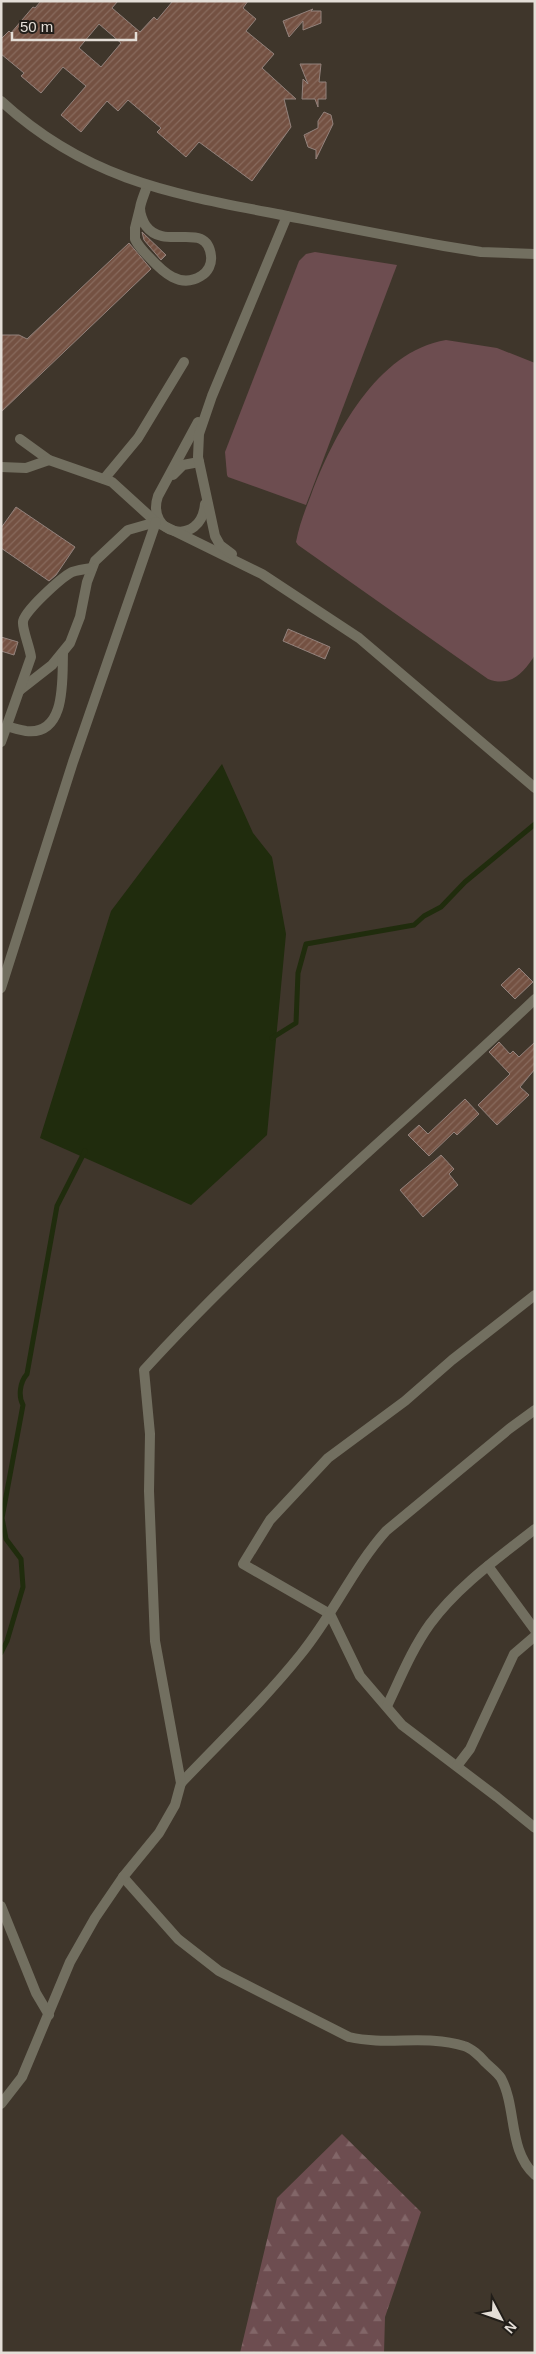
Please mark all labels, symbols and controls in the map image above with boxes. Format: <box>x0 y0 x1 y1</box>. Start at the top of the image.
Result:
scale bar <box>12 10 136 42</box>
text: 50 m <box>20 18 53 35</box>
north arrow <box>476 2294 526 2344</box>
text: N <box>501 2318 520 2337</box>

